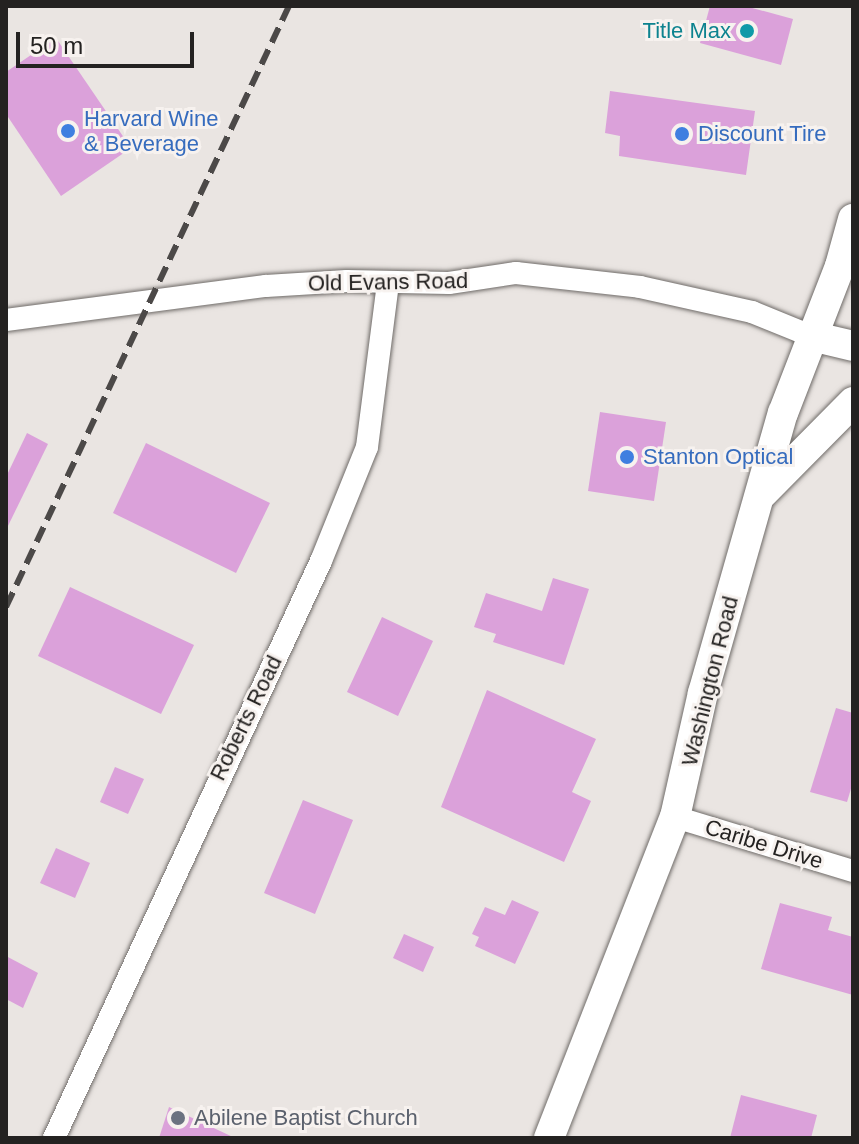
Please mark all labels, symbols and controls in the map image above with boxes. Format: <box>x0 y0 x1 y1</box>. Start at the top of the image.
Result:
scale bar <box>20 16 198 66</box>
place label: Title Max <box>643 18 731 44</box>
marker: Title Max <box>738 22 756 40</box>
text: 50 m <box>30 32 83 59</box>
place label: Harvard Wine & Beverage <box>84 105 218 156</box>
place label: Discount Tire <box>698 121 827 147</box>
marker: Harvard Wine & Beverage <box>59 122 77 140</box>
marker: Discount Tire <box>673 125 691 143</box>
street label: Old Evans Road <box>308 267 468 297</box>
place label: Stanton Optical <box>643 444 793 470</box>
marker: Stanton Optical <box>618 448 636 466</box>
street label: Washington Road <box>676 593 744 769</box>
street label: Roberts Road <box>204 651 288 785</box>
street label: Caribe Drive <box>702 814 826 874</box>
place label: Abilene Baptist Church <box>194 1105 418 1131</box>
marker: Abilene Baptist Church <box>169 1109 187 1127</box>

